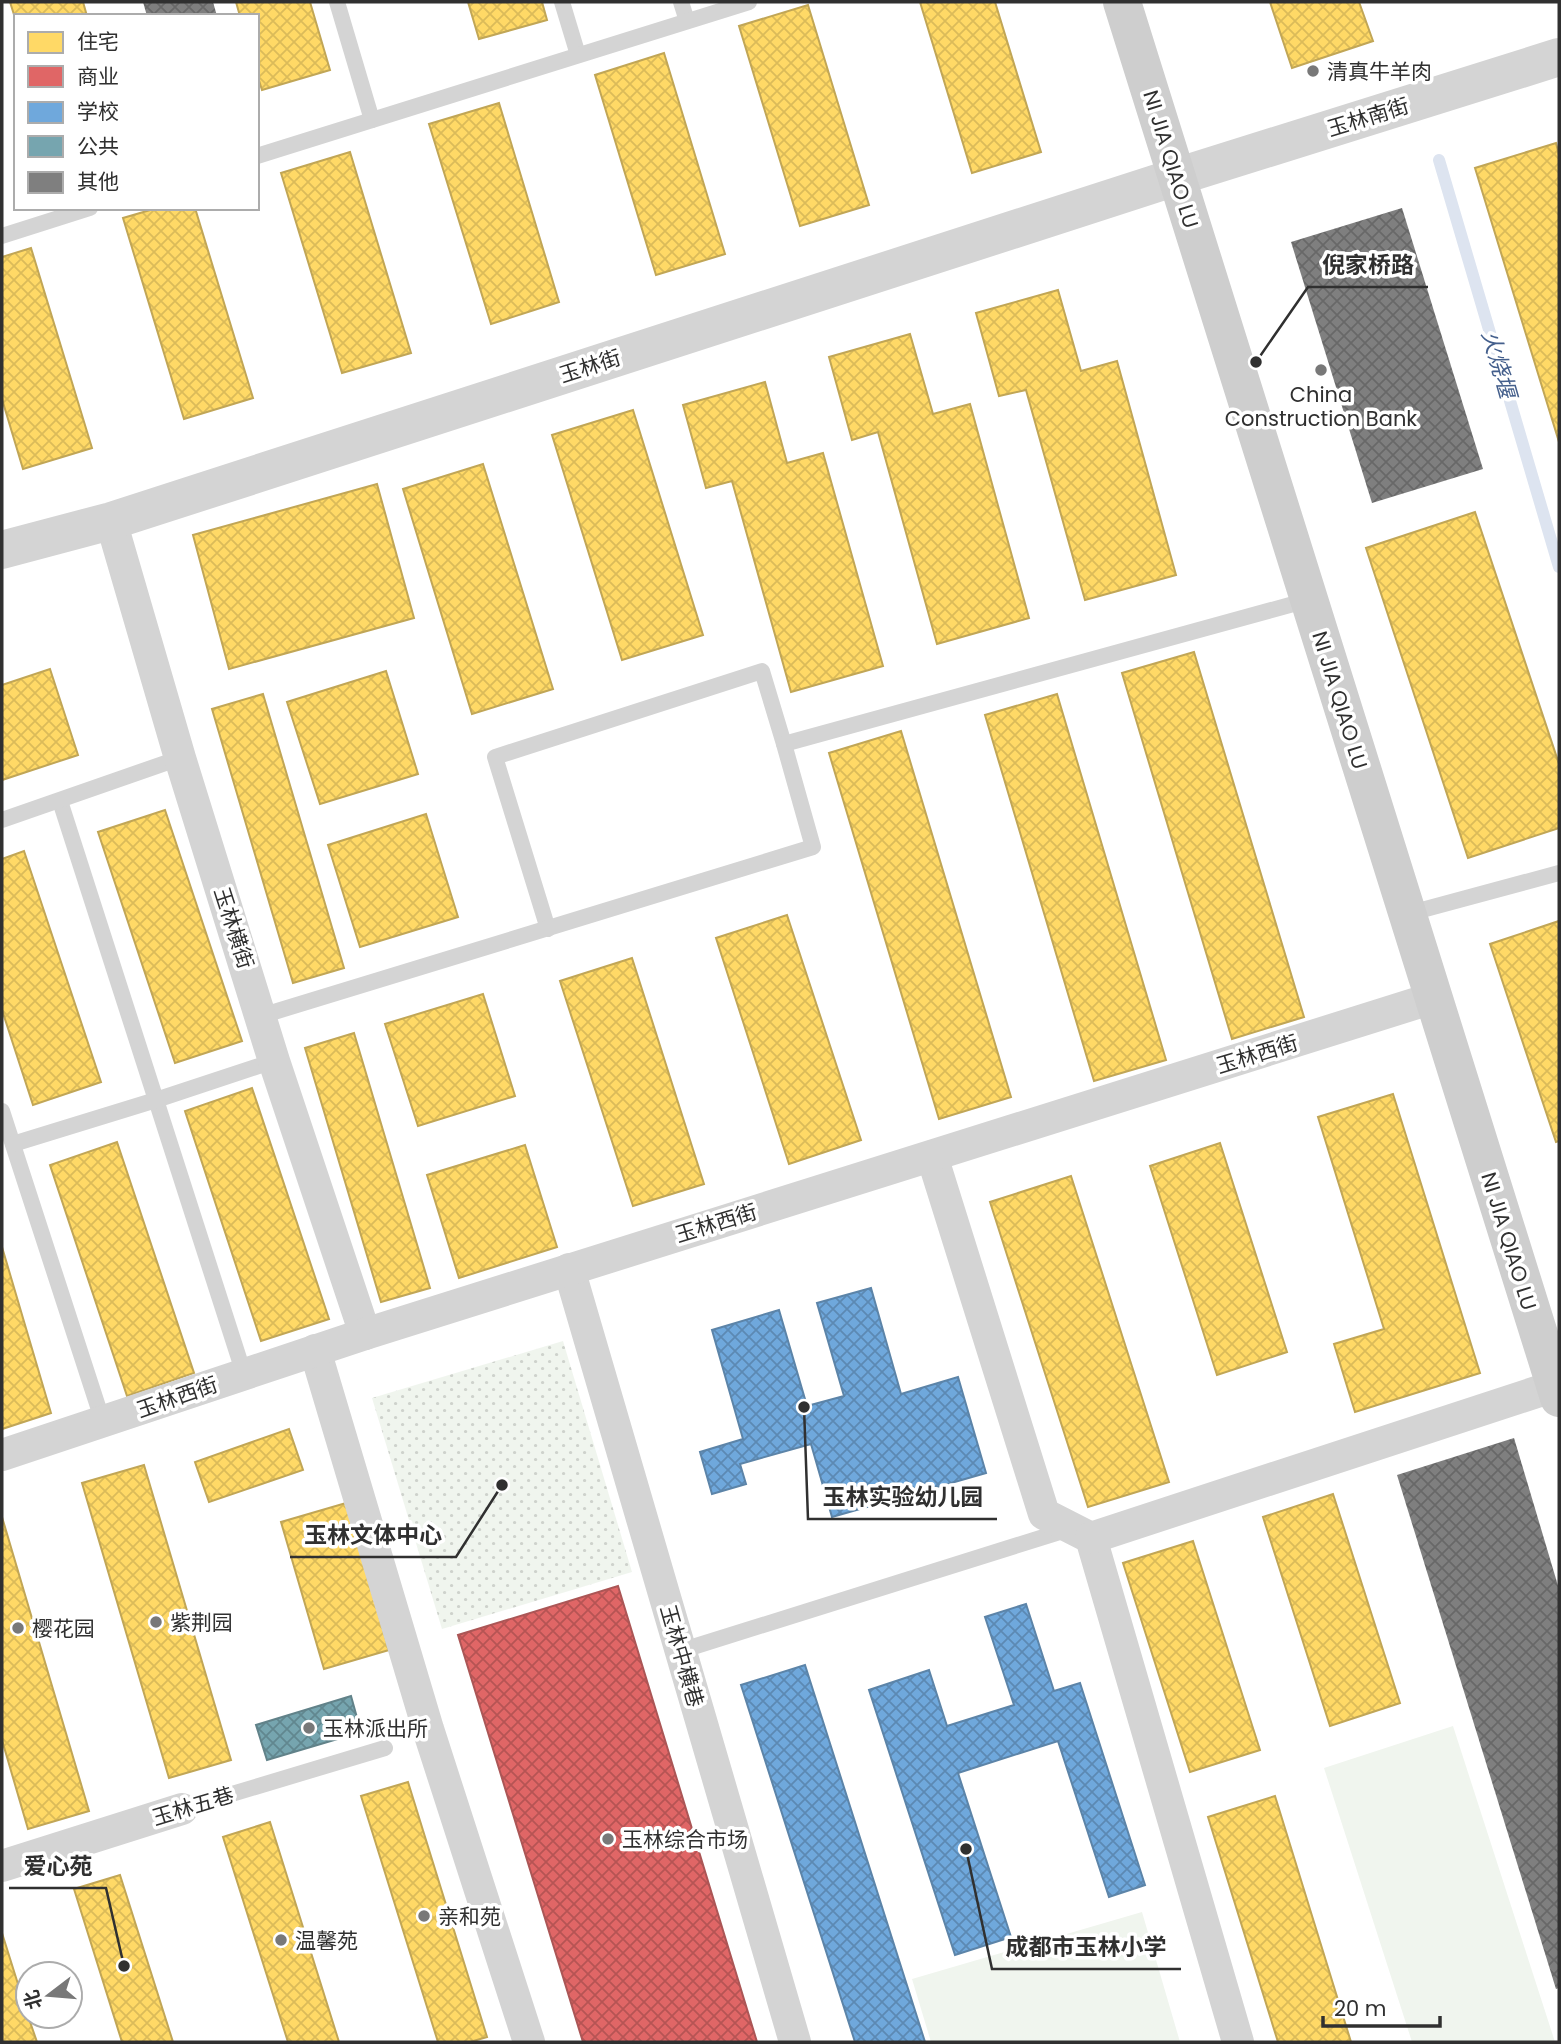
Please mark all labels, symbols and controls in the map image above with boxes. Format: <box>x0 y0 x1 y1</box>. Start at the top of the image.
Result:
legend <box>14 14 259 210</box>
text: 住宅 <box>77 27 119 56</box>
place label: 清真牛羊肉 <box>1327 57 1432 86</box>
text: 商业 <box>77 62 119 91</box>
marker: 清真牛羊肉 <box>1305 63 1321 79</box>
street label: NI JIA QIAO LU <box>1136 86 1206 232</box>
street label: 玉林南街 <box>1324 91 1412 143</box>
text: 学校 <box>77 97 119 126</box>
text: 公共 <box>77 132 119 161</box>
text: 其他 <box>77 167 119 196</box>
callout: 倪家桥路 <box>1308 243 1428 287</box>
text: 倪家桥路 <box>1322 249 1414 281</box>
water label: 火烧堰 <box>1474 326 1525 405</box>
street label: 玉林街 <box>556 342 624 390</box>
marker: China Construction Bank <box>1313 362 1329 378</box>
place label: China Construction Bank <box>1225 380 1417 433</box>
street label: NI JIA QIAO LU <box>1305 627 1375 773</box>
street label: 玉林横街 <box>207 884 261 972</box>
street label: 玉林西街 <box>1213 1028 1301 1080</box>
street label: NI JIA QIAO LU <box>1474 1168 1544 1314</box>
street label: 玉林西街 <box>672 1197 760 1249</box>
street label: 玉林西街 <box>133 1370 221 1424</box>
callout: 玉林实验幼儿园 <box>808 1475 997 1519</box>
text: 玉林实验幼儿园 <box>823 1481 984 1513</box>
callout: 玉林文体中心 <box>290 1513 456 1557</box>
text: 玉林文体中心 <box>304 1519 442 1551</box>
street label: 玉林中横巷 <box>654 1602 710 1710</box>
place label: 紫荆园 <box>170 1608 233 1637</box>
place label: 樱花园 <box>32 1614 95 1643</box>
marker: 紫荆园 <box>148 1614 164 1630</box>
marker: 樱花园 <box>10 1620 26 1636</box>
place label: 玉林派出所 <box>323 1714 428 1743</box>
marker: 玉林派出所 <box>301 1720 317 1736</box>
street label: 玉林五巷 <box>149 1780 237 1832</box>
place label: 玉林综合市场 <box>622 1825 748 1854</box>
marker: 玉林综合市场 <box>600 1831 616 1847</box>
callout: 爱心苑 <box>9 1844 106 1888</box>
text: 爱心苑 <box>24 1850 93 1882</box>
place label: 亲和苑 <box>438 1902 501 1931</box>
marker: 亲和苑 <box>416 1908 432 1924</box>
callout: 成都市玉林小学 <box>992 1925 1181 1969</box>
place label: 温馨苑 <box>295 1926 358 1955</box>
text: 成都市玉林小学 <box>1006 1931 1167 1963</box>
marker: 温馨苑 <box>273 1932 289 1948</box>
north arrow <box>14 1960 84 2030</box>
scale bar <box>1323 1984 1440 2028</box>
text: 北 <box>18 1987 49 2012</box>
text: 20 m <box>1334 1994 1387 2023</box>

